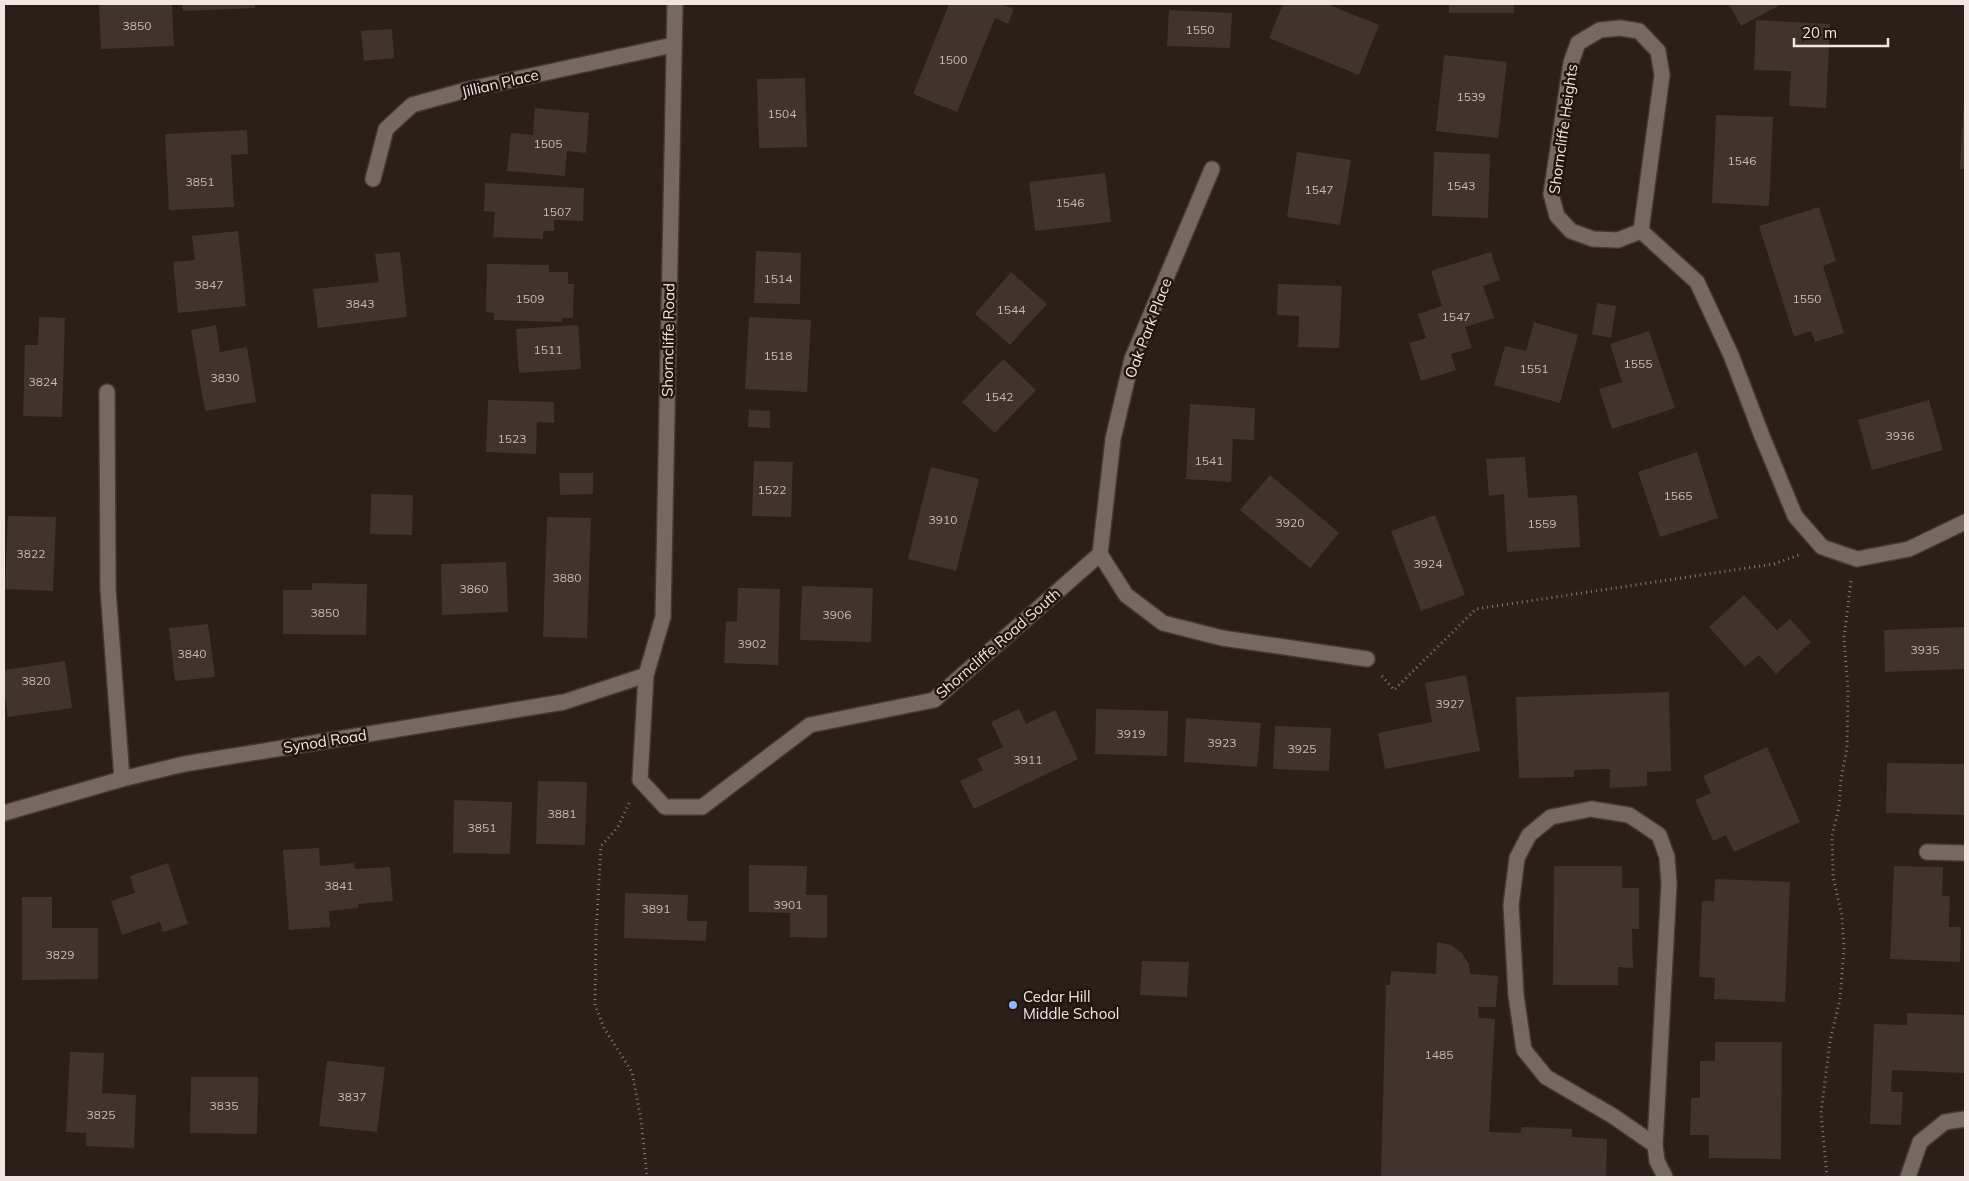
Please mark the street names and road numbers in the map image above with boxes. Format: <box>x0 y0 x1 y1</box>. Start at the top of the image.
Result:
street label: Shorncliffe Heights <box>1544 63 1582 195</box>
street label: Jillian Place <box>460 65 540 101</box>
street label: Oak Park Place <box>1120 275 1176 381</box>
street label: Shorncliffe Road <box>658 283 678 397</box>
street label: Shorncliffe Road South <box>932 584 1064 702</box>
street label: Synod Road <box>282 725 368 757</box>

